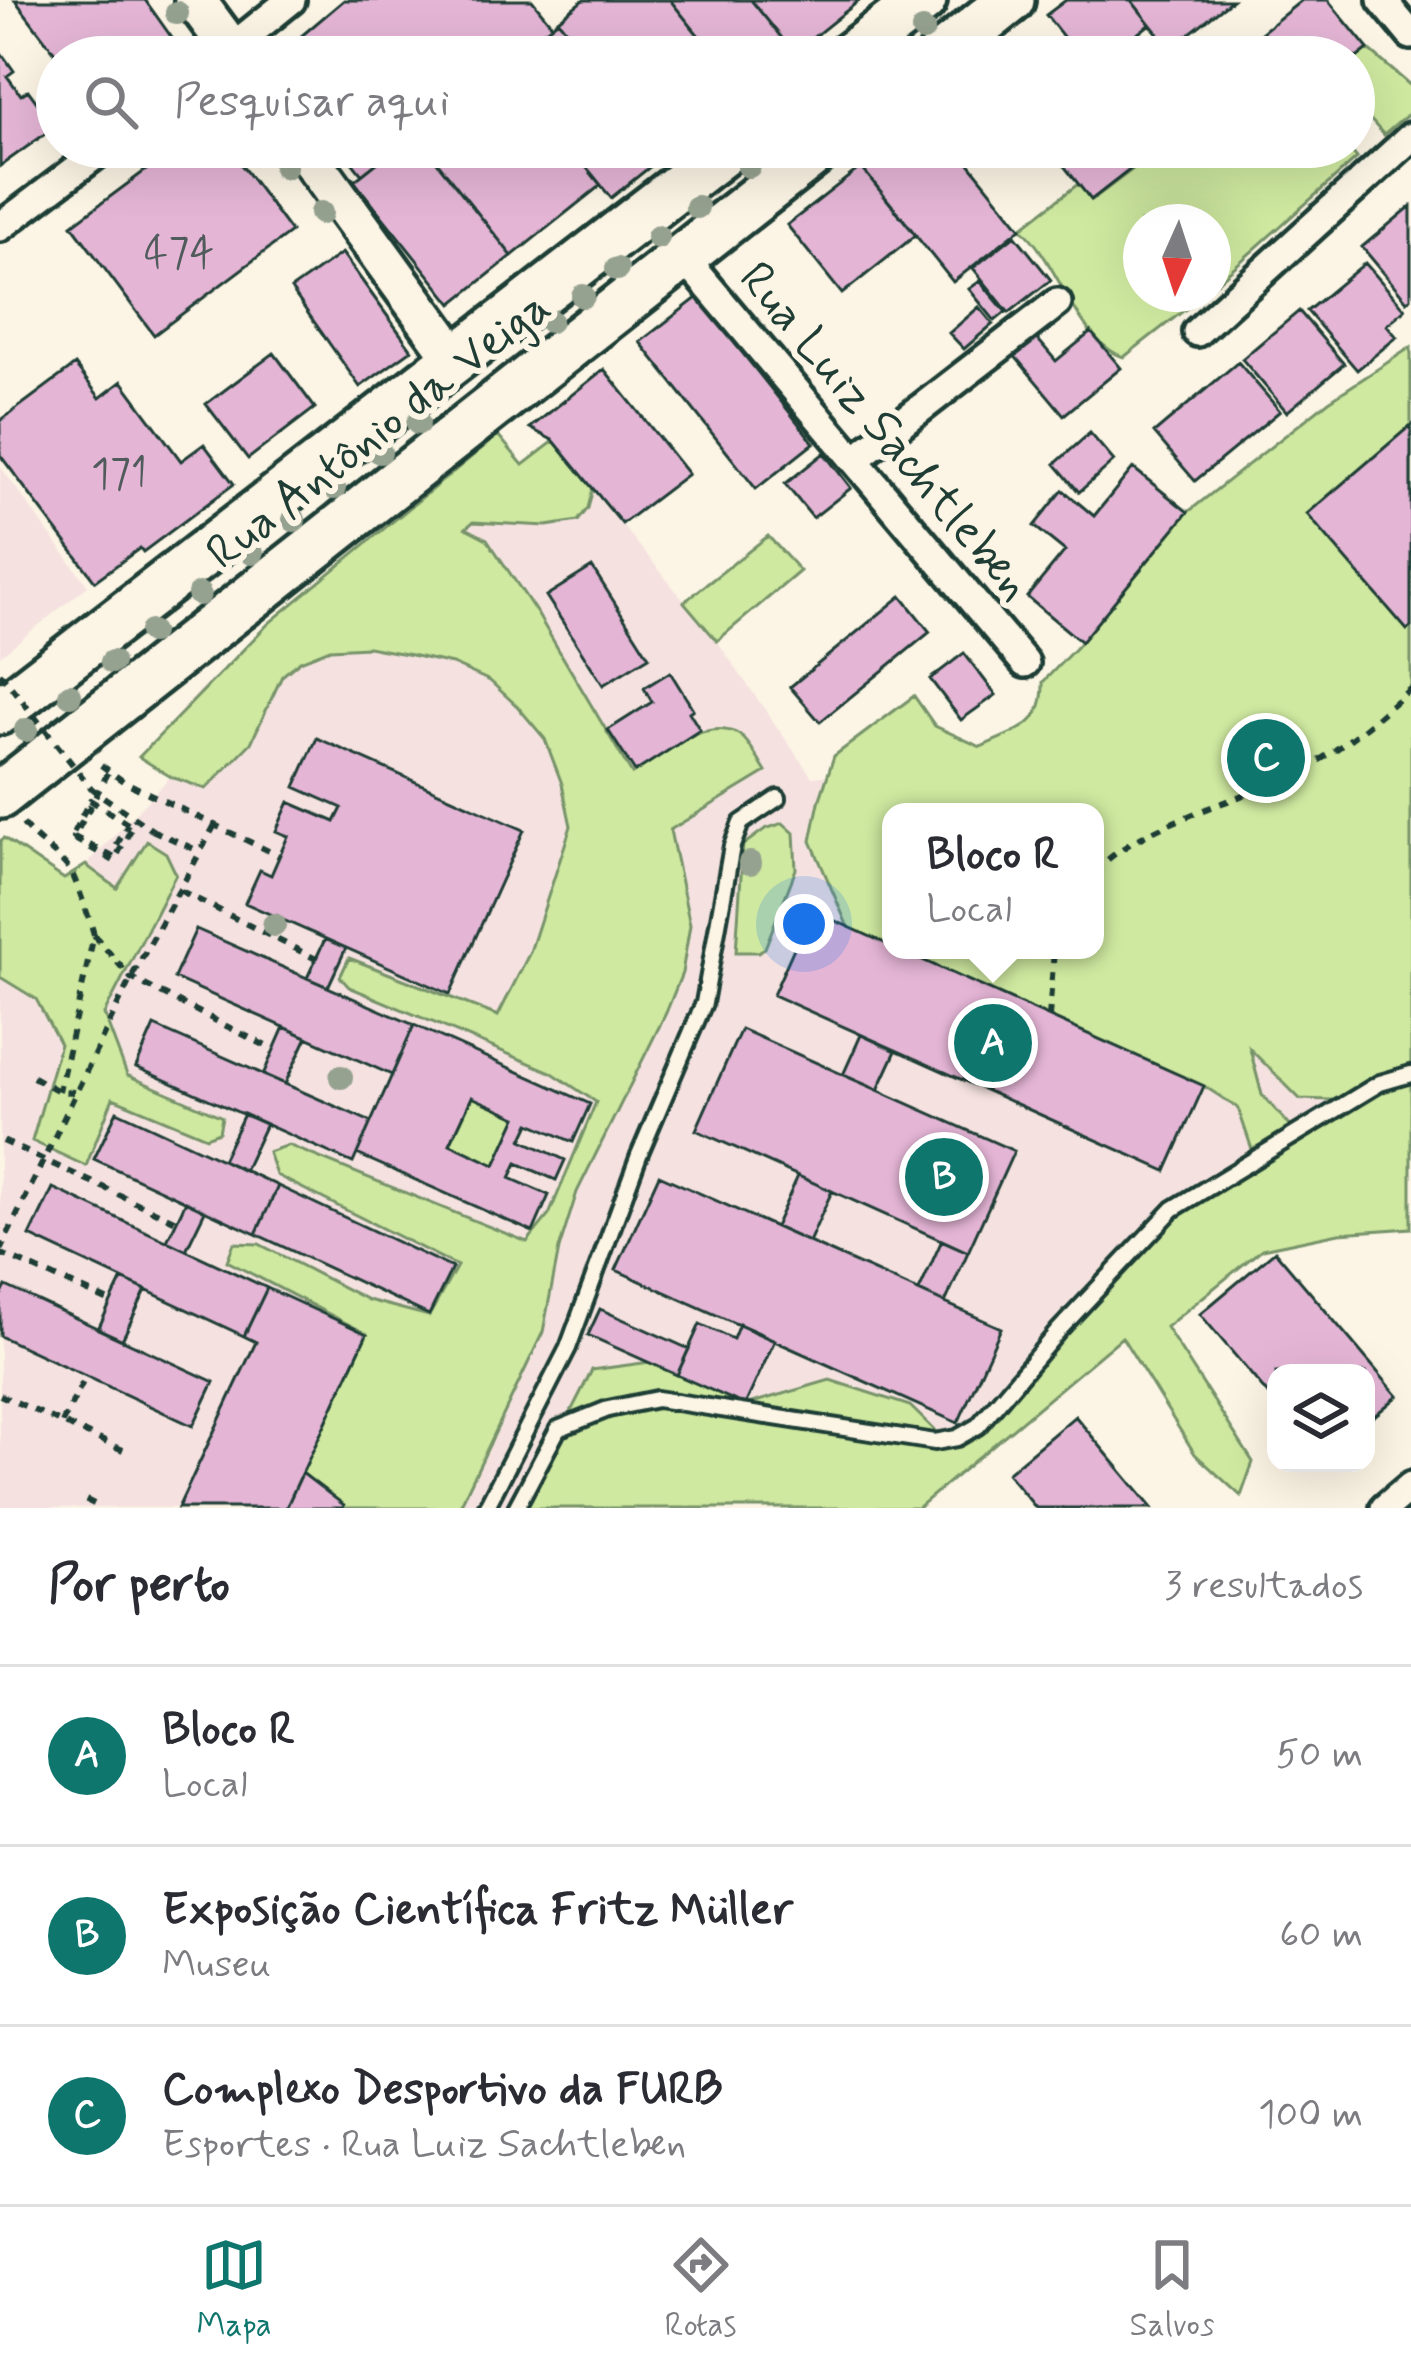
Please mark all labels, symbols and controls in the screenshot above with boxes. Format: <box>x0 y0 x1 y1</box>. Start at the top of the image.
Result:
search box <box>36 36 1375 168</box>
icon: search <box>78 69 144 135</box>
text: Pesquisar aqui <box>174 73 450 132</box>
north arrow <box>1123 204 1231 312</box>
house number: 474 <box>144 227 214 282</box>
street label: Rua Luiz Sachtleben <box>724 249 1045 615</box>
street label: Rua Antônio da Veiga <box>194 277 564 585</box>
house number: 171 <box>91 448 147 503</box>
pin: C <box>1227 713 1305 803</box>
popup <box>882 803 1104 959</box>
text: Bloco R <box>926 826 1060 885</box>
text: Local <box>926 885 1012 936</box>
your location <box>774 894 834 954</box>
pin: A <box>954 998 1032 1088</box>
pin: B <box>905 1132 983 1222</box>
map controls <box>1267 1364 1375 1472</box>
button: layers <box>1267 1364 1375 1472</box>
text: Por perto <box>48 1553 230 1619</box>
text: 3 resultados <box>1164 1561 1363 1612</box>
text: Bloco R <box>162 1701 295 1760</box>
text: A <box>74 1730 100 1781</box>
text: 50 m <box>1276 1730 1363 1781</box>
text: Local <box>162 1760 248 1811</box>
text: Exposição Científica Fritz Müller <box>162 1881 793 1940</box>
text: B <box>75 1910 99 1961</box>
text: 60 m <box>1279 1910 1363 1961</box>
text: Museu <box>162 1940 271 1991</box>
text: Complexo Desportivo da FURB <box>162 2061 722 2120</box>
text: C <box>73 2090 101 2141</box>
text: 100 m <box>1258 2090 1363 2141</box>
text: Esportes · Rua Luiz Sachtleben <box>162 2120 686 2171</box>
tab: Mapa <box>196 2232 272 2348</box>
tab: Rotas <box>665 2232 736 2348</box>
tab: Salvos <box>1129 2232 1214 2348</box>

